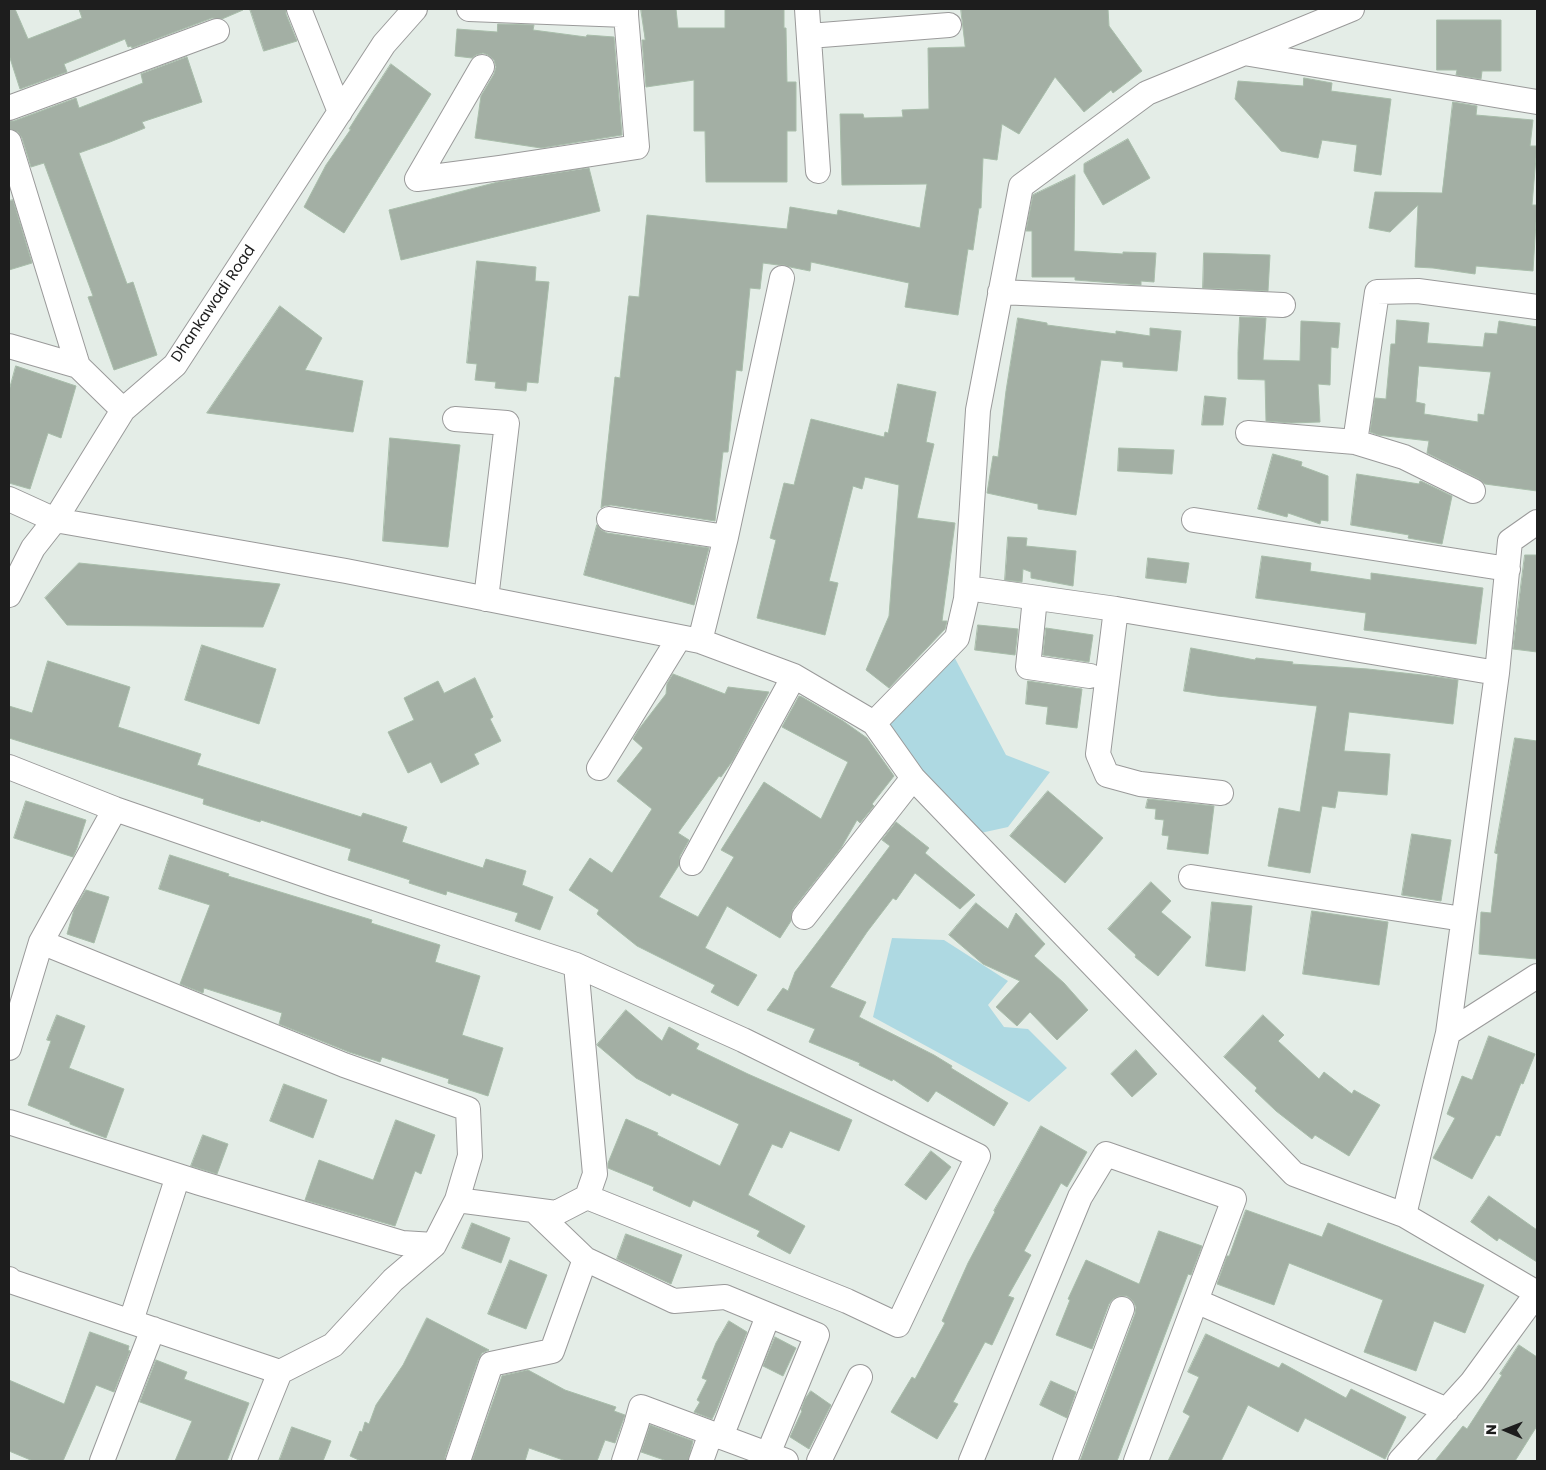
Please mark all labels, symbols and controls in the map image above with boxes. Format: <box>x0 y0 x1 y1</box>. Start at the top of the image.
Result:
street label: Dhankawadi Road <box>168 242 260 366</box>
north arrow <box>1481 1405 1531 1455</box>
text: N <box>1481 1424 1501 1435</box>

